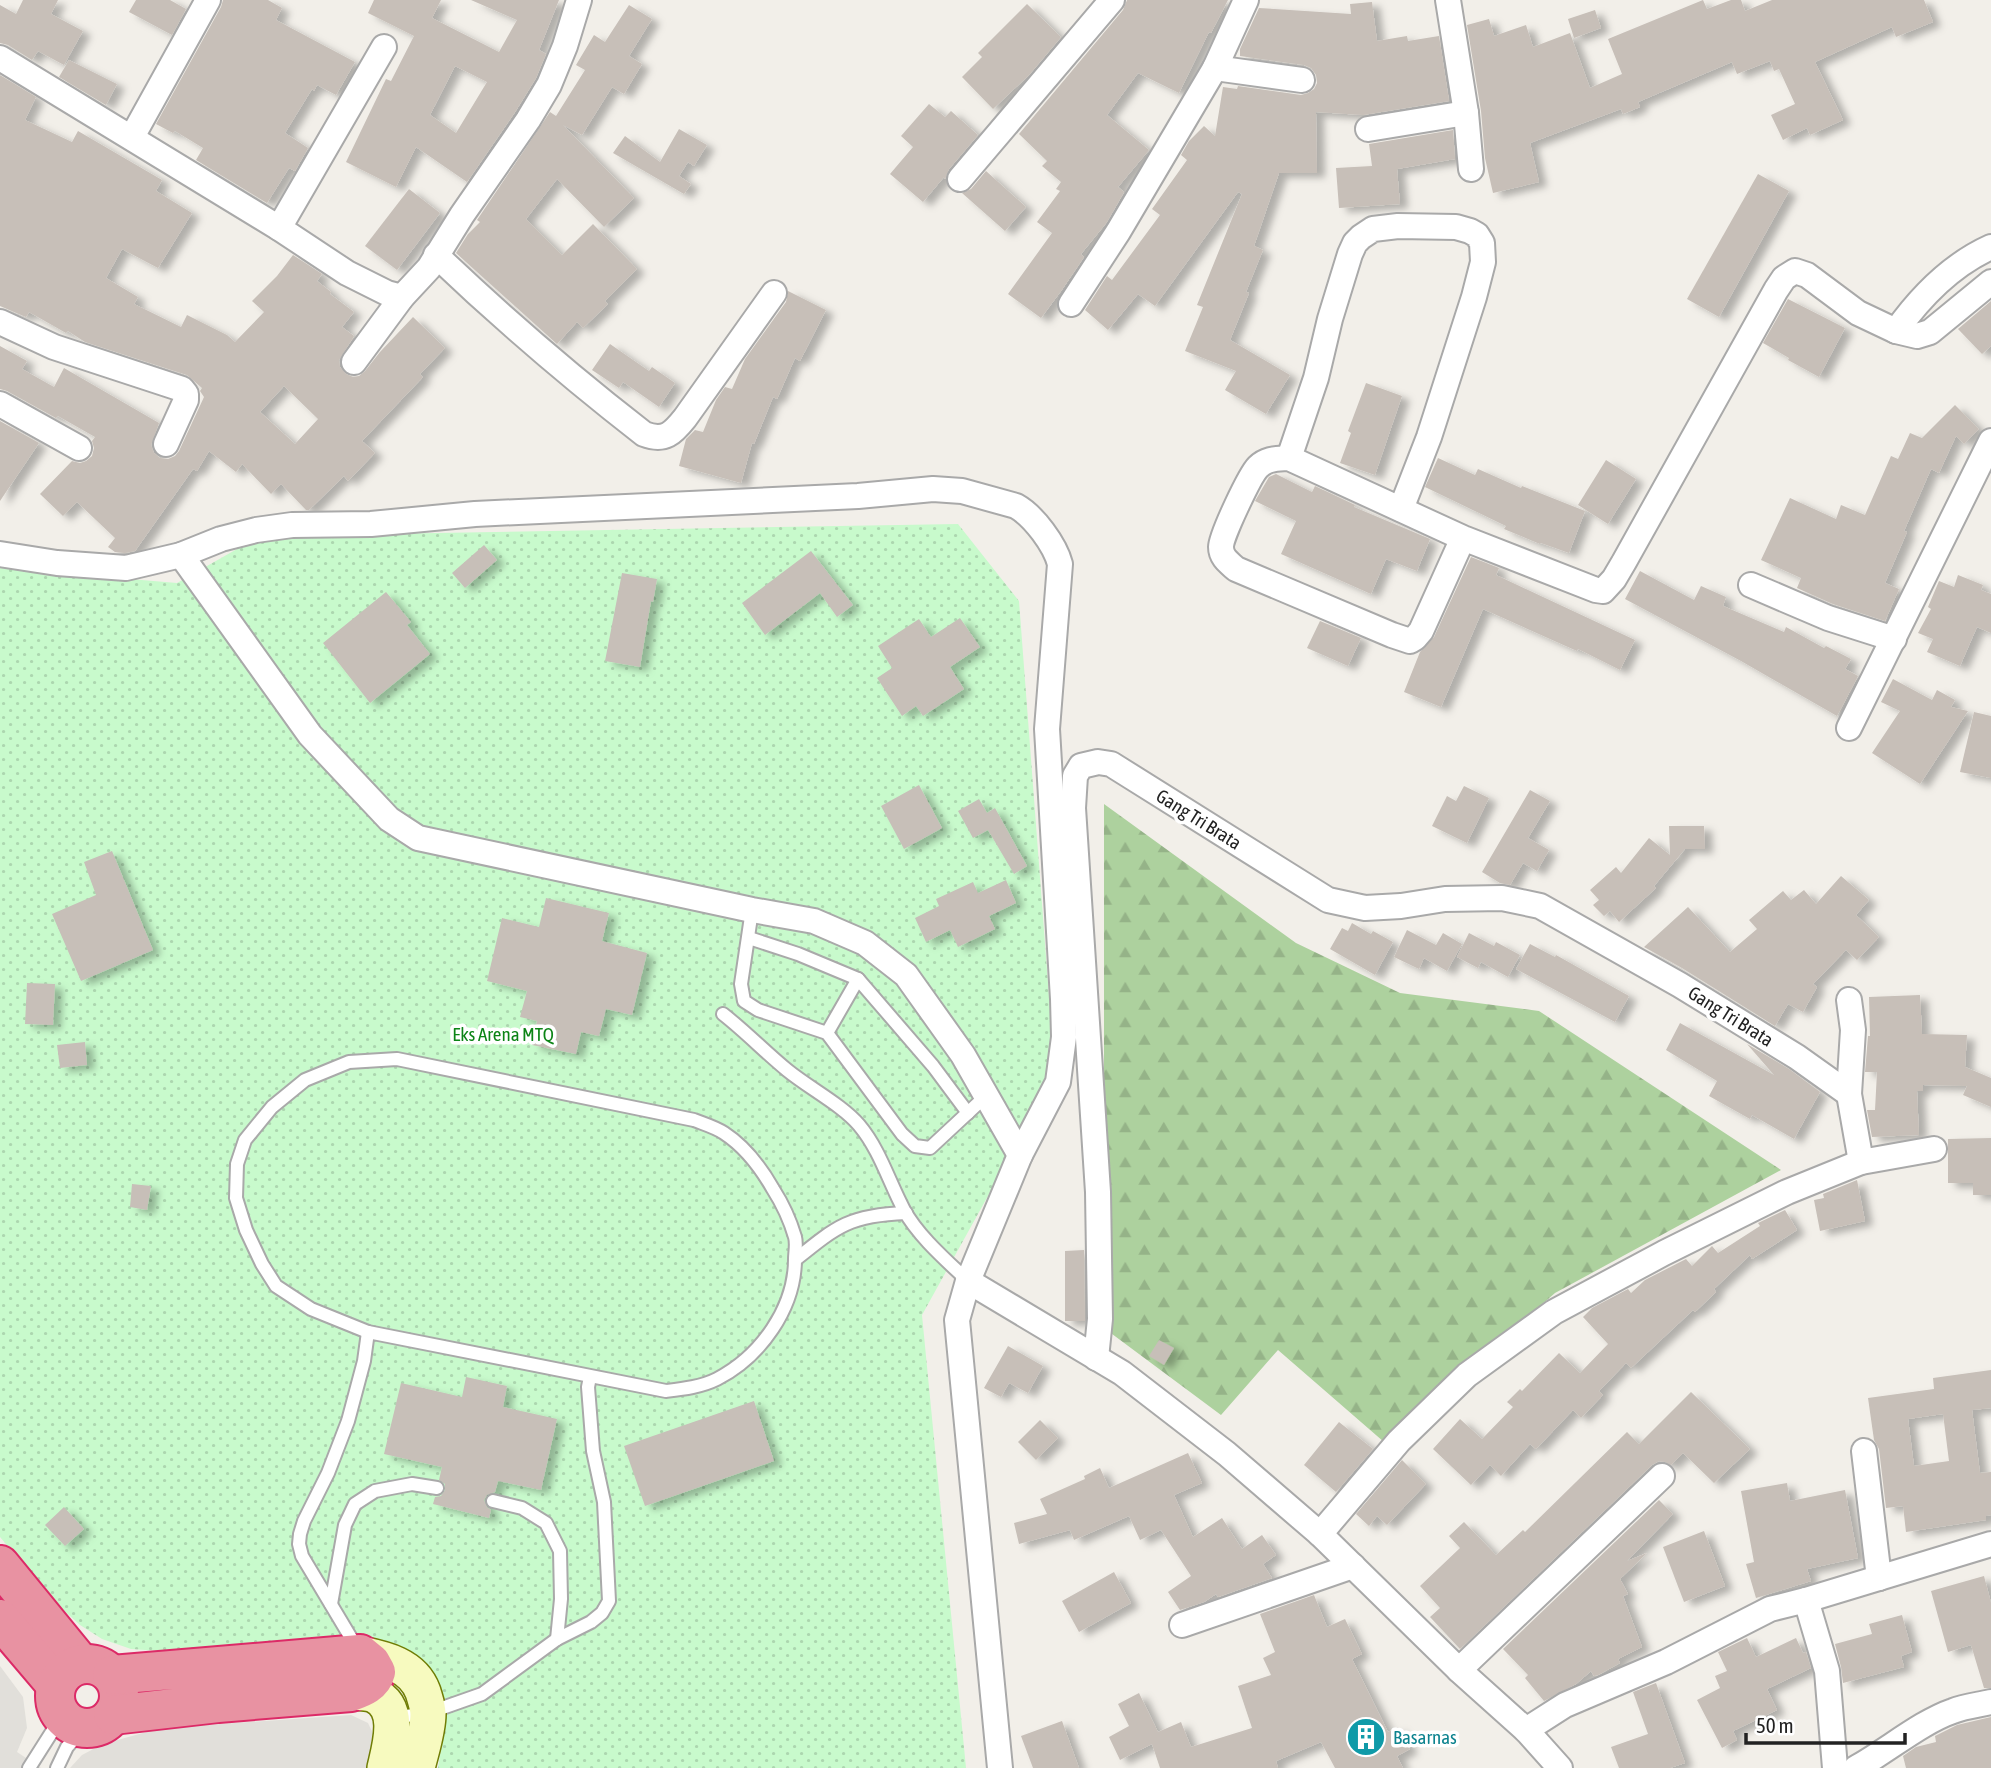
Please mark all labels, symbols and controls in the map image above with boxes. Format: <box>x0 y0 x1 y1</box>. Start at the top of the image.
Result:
street label: Gang Tri Brata <box>1152 784 1246 854</box>
street label: Gang Tri Brata <box>1684 981 1778 1051</box>
park label: Eks Arena MTQ <box>452 1023 555 1045</box>
scale bar <box>1746 1702 1905 1746</box>
text: 50 m <box>1756 1713 1794 1737</box>
building icon: Basarnas <box>1345 1716 1387 1758</box>
place label: Basarnas <box>1393 1726 1457 1748</box>

